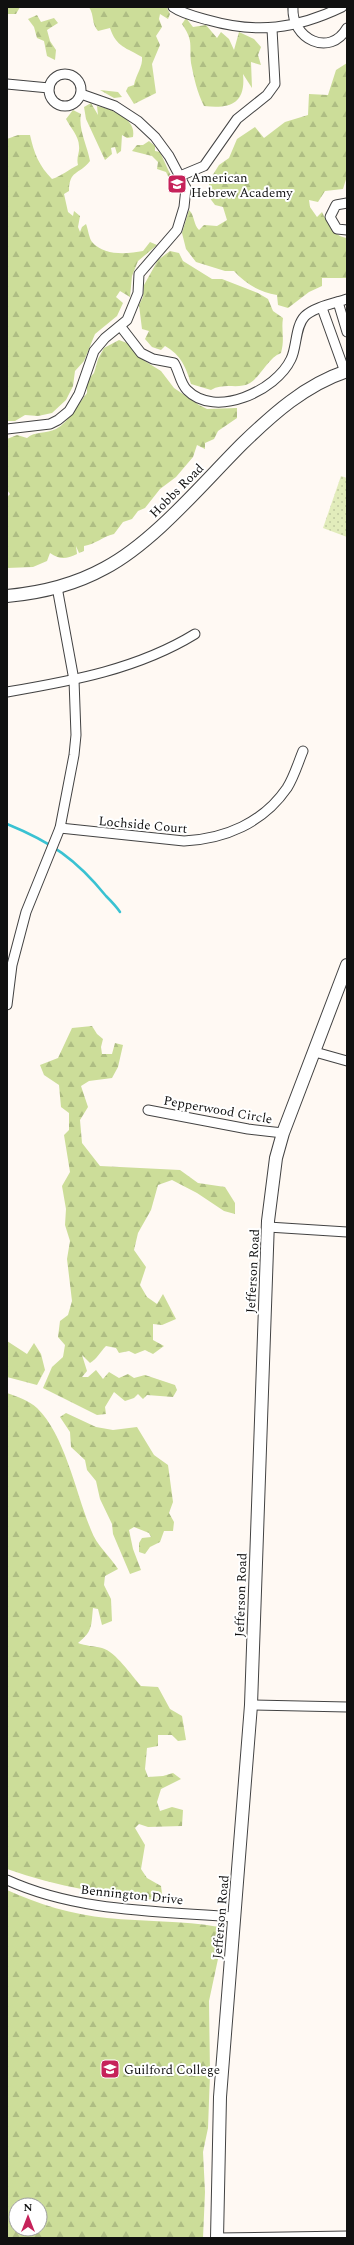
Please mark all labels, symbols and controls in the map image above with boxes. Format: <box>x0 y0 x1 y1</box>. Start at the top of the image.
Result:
place label: American Hebrew Academy <box>191 168 293 203</box>
school or university icon: American Hebrew Academy <box>166 173 188 195</box>
street label: Hobbs Road <box>145 459 209 523</box>
street label: Lochside Court <box>98 811 189 839</box>
street label: Pepperwood Circle <box>162 1091 274 1129</box>
street label: Jefferson Road <box>241 1228 265 1314</box>
street label: Jefferson Road <box>230 1553 252 1637</box>
street label: Jefferson Road <box>207 1874 235 1960</box>
street label: Bennington Drive <box>80 1880 184 1910</box>
school or university icon: Guilford College <box>99 2058 121 2080</box>
place label: Guilford College <box>124 2060 220 2080</box>
north arrow <box>8 2197 48 2237</box>
text: N <box>24 2199 33 2216</box>

